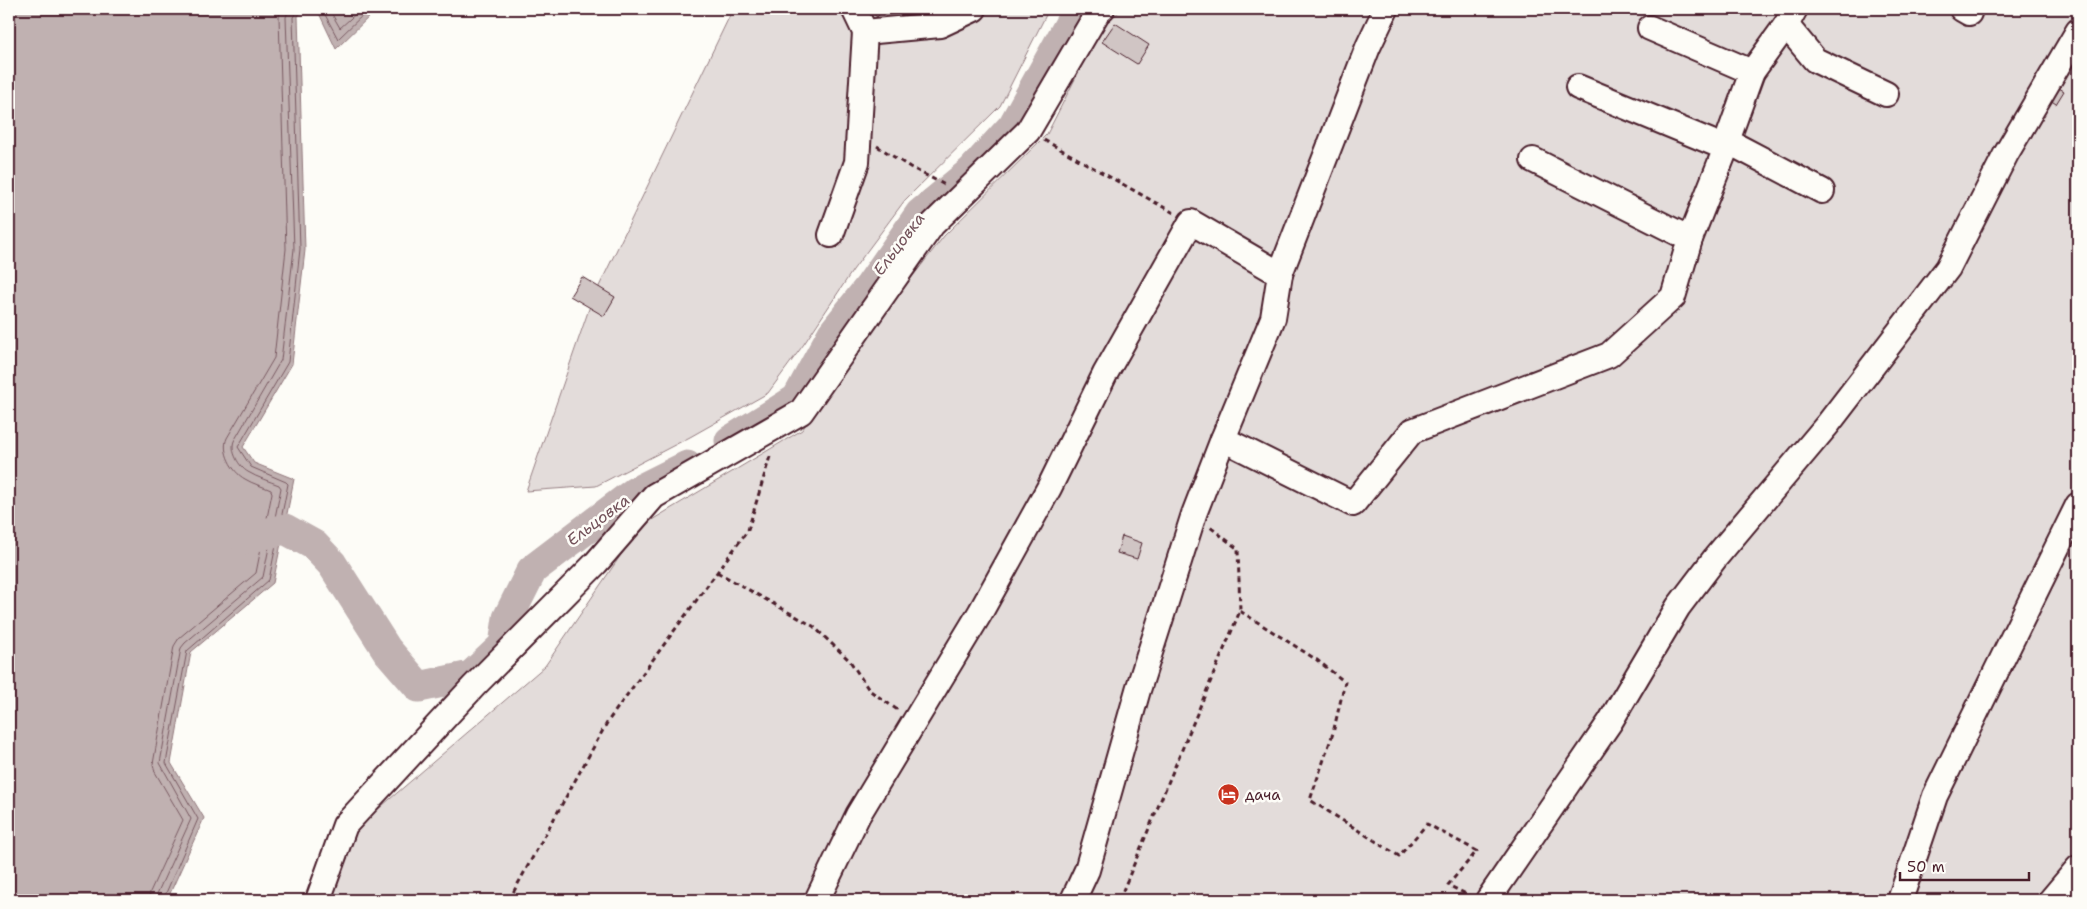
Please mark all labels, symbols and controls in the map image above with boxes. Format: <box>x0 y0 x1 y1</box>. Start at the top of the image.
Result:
water label: Ельцовка <box>868 208 930 280</box>
water label: Ельцовка <box>562 489 634 551</box>
hotel icon: дача <box>1217 783 1241 807</box>
place label: дача <box>1245 785 1281 805</box>
scale bar <box>1900 849 2028 881</box>
text: 50 m <box>1907 857 1945 877</box>

